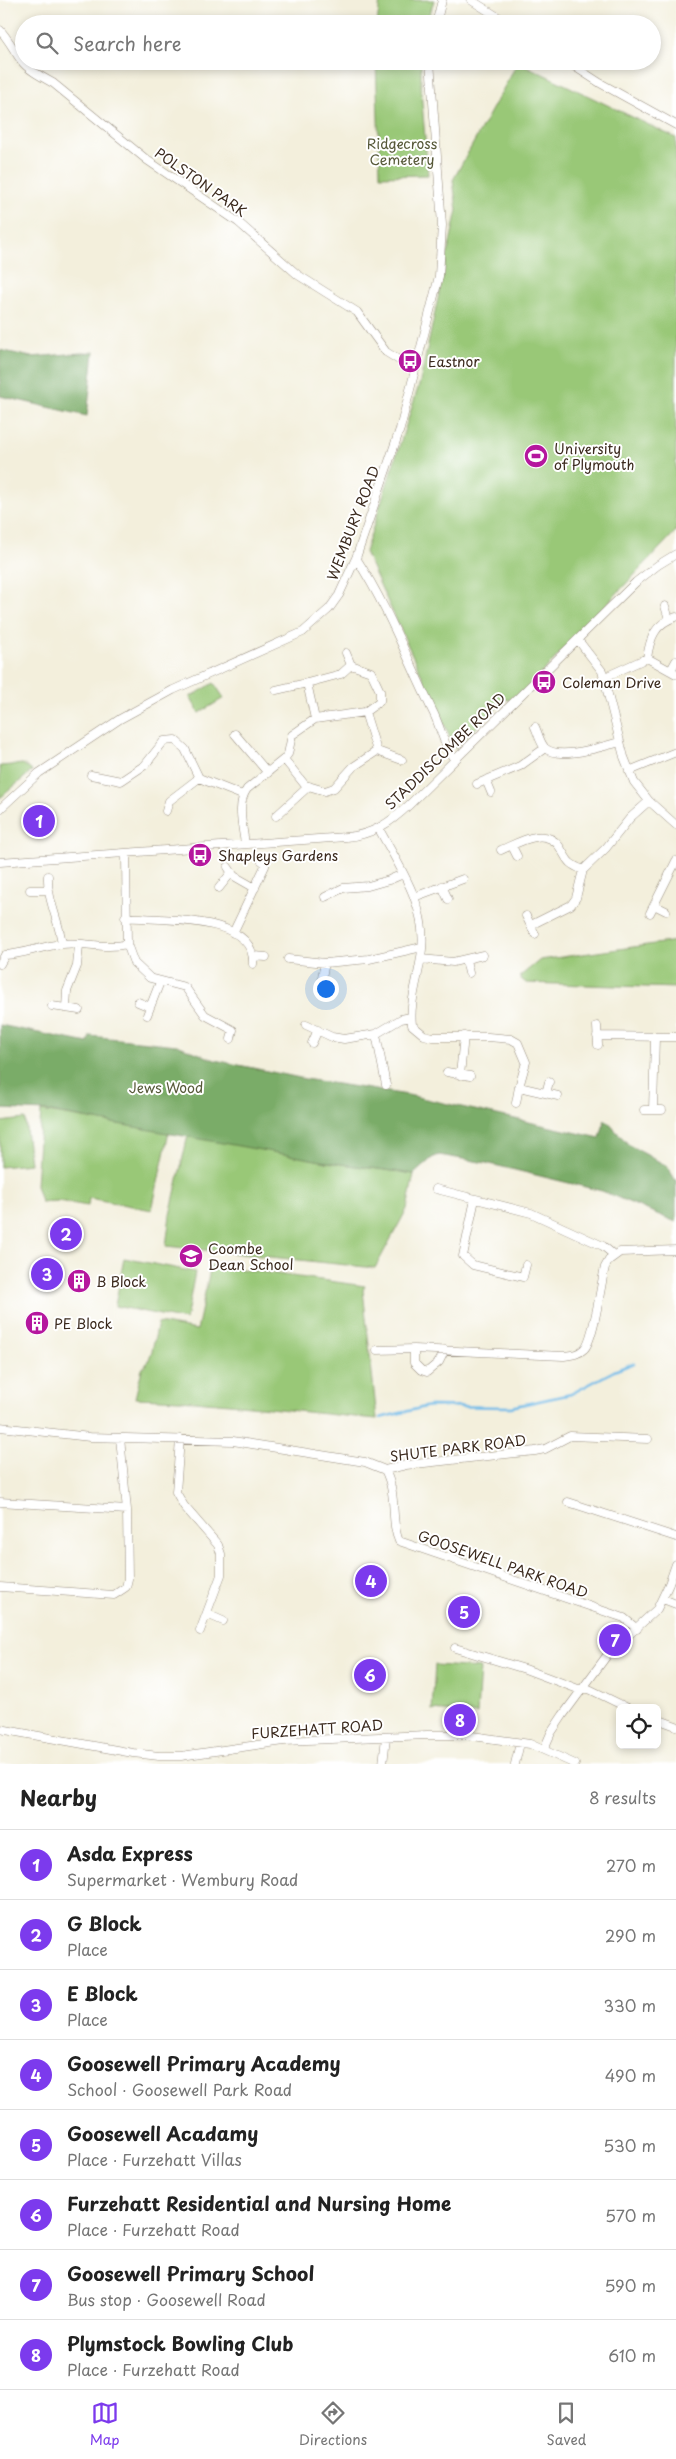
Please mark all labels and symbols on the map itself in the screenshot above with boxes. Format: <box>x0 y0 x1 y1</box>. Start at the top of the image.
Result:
park label: Ridgecross Cemetery <box>367 133 438 170</box>
street label: POLSTON PARK <box>151 142 252 222</box>
bus stop icon: Eastnor <box>397 348 423 374</box>
place label: Eastnor <box>428 351 480 372</box>
place label: University of Plymouth <box>554 438 635 475</box>
sports icon: University of Plymouth <box>523 443 549 469</box>
street label: WEMBURY ROAD <box>321 462 385 584</box>
bus stop icon: Coleman Drive <box>531 669 557 695</box>
place label: Coleman Drive <box>562 672 662 693</box>
street label: STADDISCOMBE ROAD <box>380 688 510 814</box>
pin: 1 <box>23 802 55 840</box>
bus stop icon: Shapleys Gardens <box>187 842 213 868</box>
place label: Shapleys Gardens <box>218 845 338 866</box>
your location <box>313 976 339 1002</box>
park label: Jews Wood <box>129 1077 203 1098</box>
pin: 2 <box>50 1215 82 1253</box>
place label: Coombe Dean School <box>208 1238 294 1275</box>
school or university icon: Coombe Dean School <box>178 1243 204 1269</box>
pin: 3 <box>31 1255 63 1293</box>
building icon: B Block <box>66 1268 92 1294</box>
place label: B Block <box>96 1271 146 1292</box>
building icon: PE Block <box>24 1310 50 1336</box>
place label: PE Block <box>54 1313 112 1334</box>
street label: SHUTE PARK ROAD <box>389 1429 527 1467</box>
street label: GOOSEWELL PARK ROAD <box>415 1525 591 1603</box>
pin: 4 <box>355 1562 387 1600</box>
pin: 5 <box>448 1593 480 1631</box>
pin: 7 <box>599 1621 631 1659</box>
pin: 6 <box>354 1656 386 1694</box>
pin: 8 <box>444 1701 476 1739</box>
street label: FURZEHATT ROAD <box>250 1714 384 1744</box>

